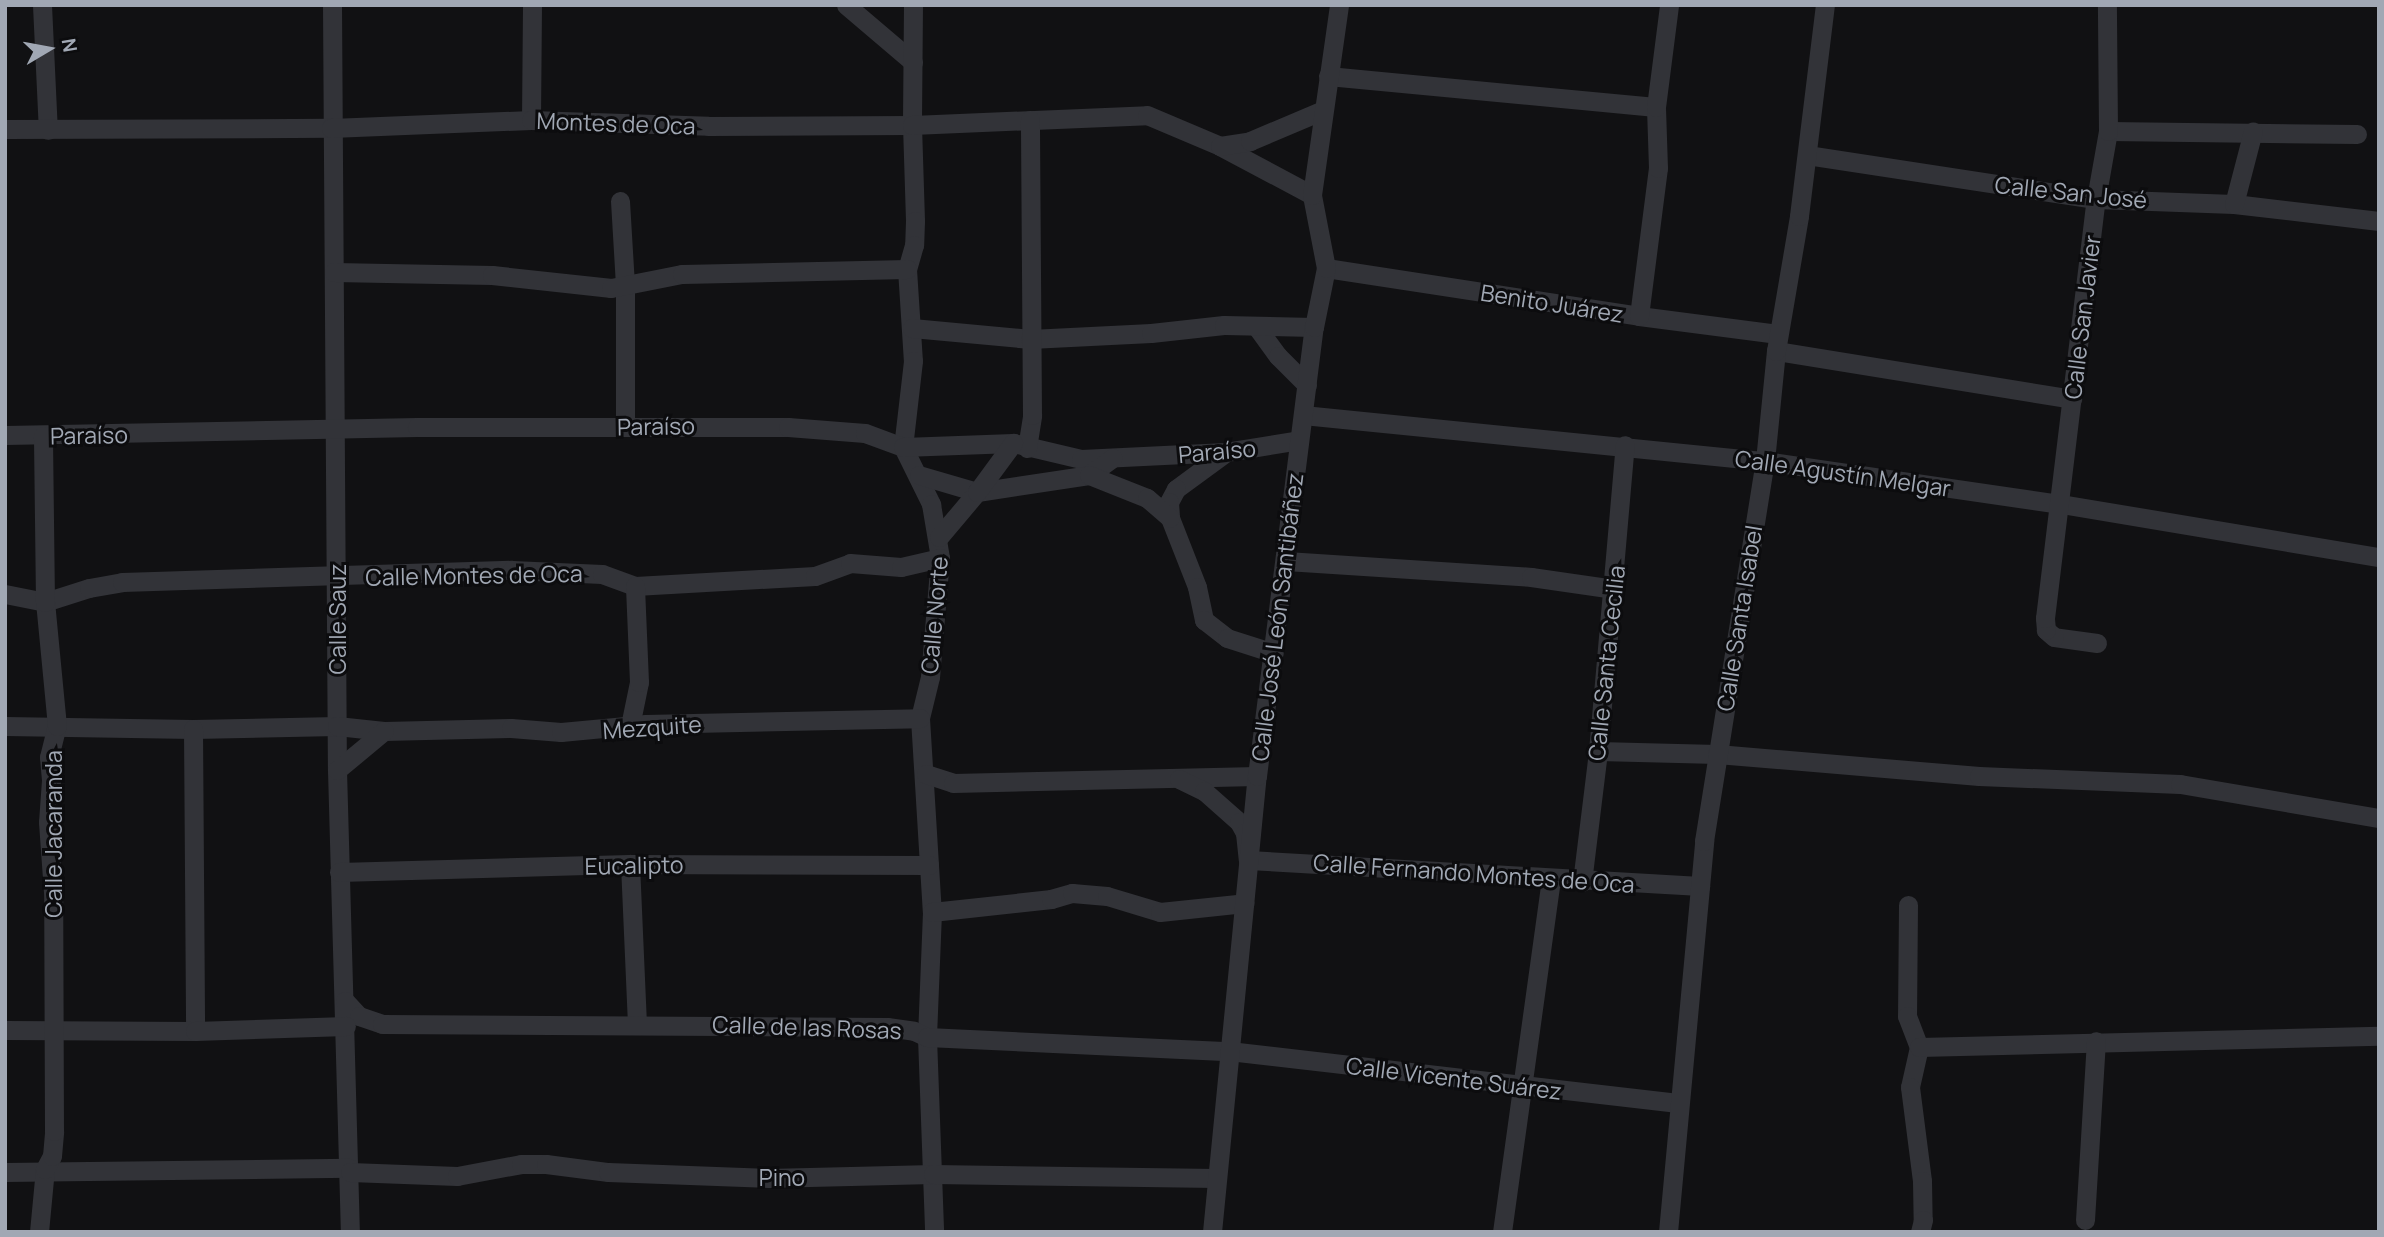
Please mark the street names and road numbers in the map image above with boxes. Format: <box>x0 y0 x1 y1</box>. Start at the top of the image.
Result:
street label: Montes de Oca <box>536 106 696 140</box>
street label: Calle San José <box>1994 170 2148 214</box>
street label: Calle San Javier <box>2058 233 2106 401</box>
street label: Benito Juárez <box>1479 278 1625 328</box>
street label: Paraíso <box>617 412 695 440</box>
street label: Paraíso <box>50 421 128 449</box>
street label: Paraíso <box>1177 434 1257 468</box>
street label: Calle Agustín Melgar <box>1733 444 1953 502</box>
street label: Calle José León Santibáñez <box>1246 471 1308 763</box>
street label: Calle Santa Isabel <box>1711 523 1767 713</box>
street label: Calle Norte <box>915 555 953 675</box>
street label: Calle Montes de Oca <box>365 559 583 591</box>
street label: Calle Sauz <box>323 564 351 674</box>
street label: Calle Santa Cecilia <box>1582 564 1630 762</box>
street label: Mezquite <box>602 710 702 744</box>
street label: Calle Jacaranda <box>39 750 67 918</box>
street label: Calle Fernando Montes de Oca <box>1312 848 1636 898</box>
street label: Eucalipto <box>584 850 684 880</box>
street label: Calle de las Rosas <box>712 1010 902 1044</box>
street label: Calle Vicente Suárez <box>1345 1051 1563 1105</box>
street label: Pino <box>759 1163 805 1191</box>

